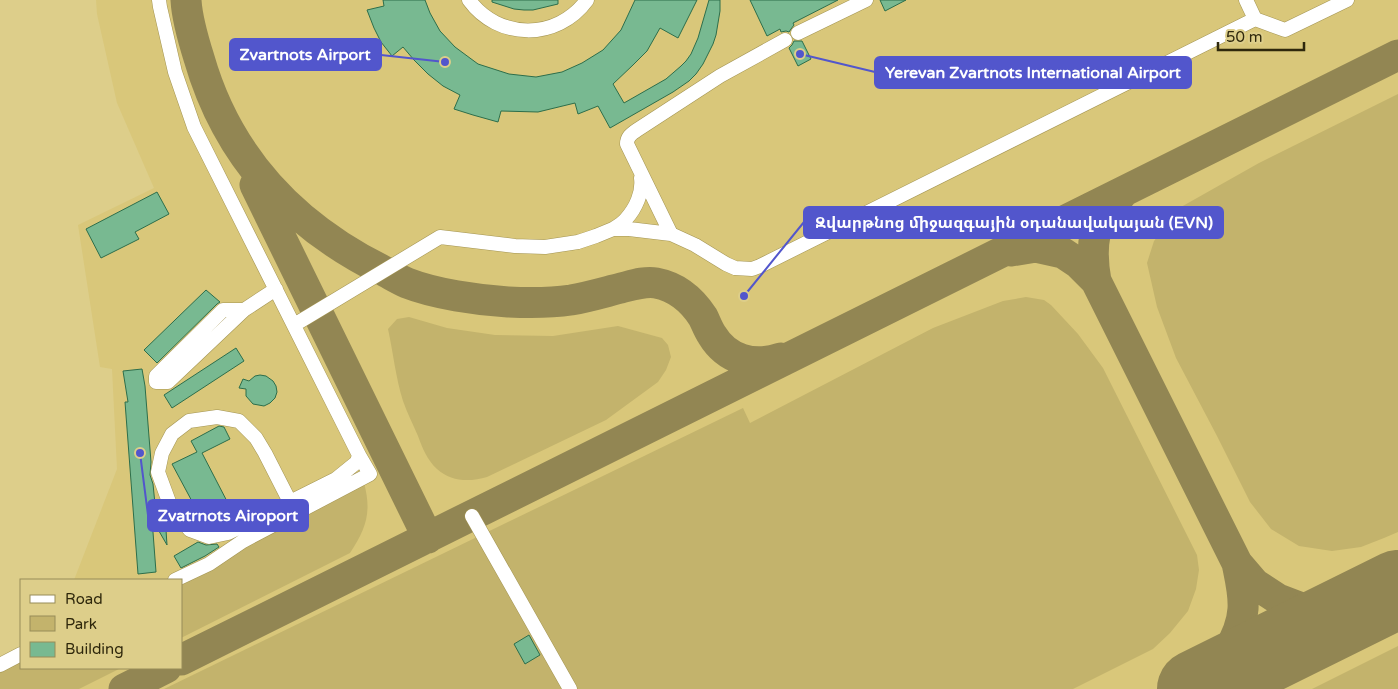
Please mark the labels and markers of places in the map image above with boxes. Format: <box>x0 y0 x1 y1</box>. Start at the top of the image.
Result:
callout: Zvartnots Airport <box>230 39 381 70</box>
callout: Yerevan Zvartnots International Airport <box>875 57 1191 88</box>
callout: Զվարթնոց միջազգային օդանավակայան (EVN) <box>804 207 1223 238</box>
callout: Zvatrnots Airoport <box>148 500 308 531</box>

